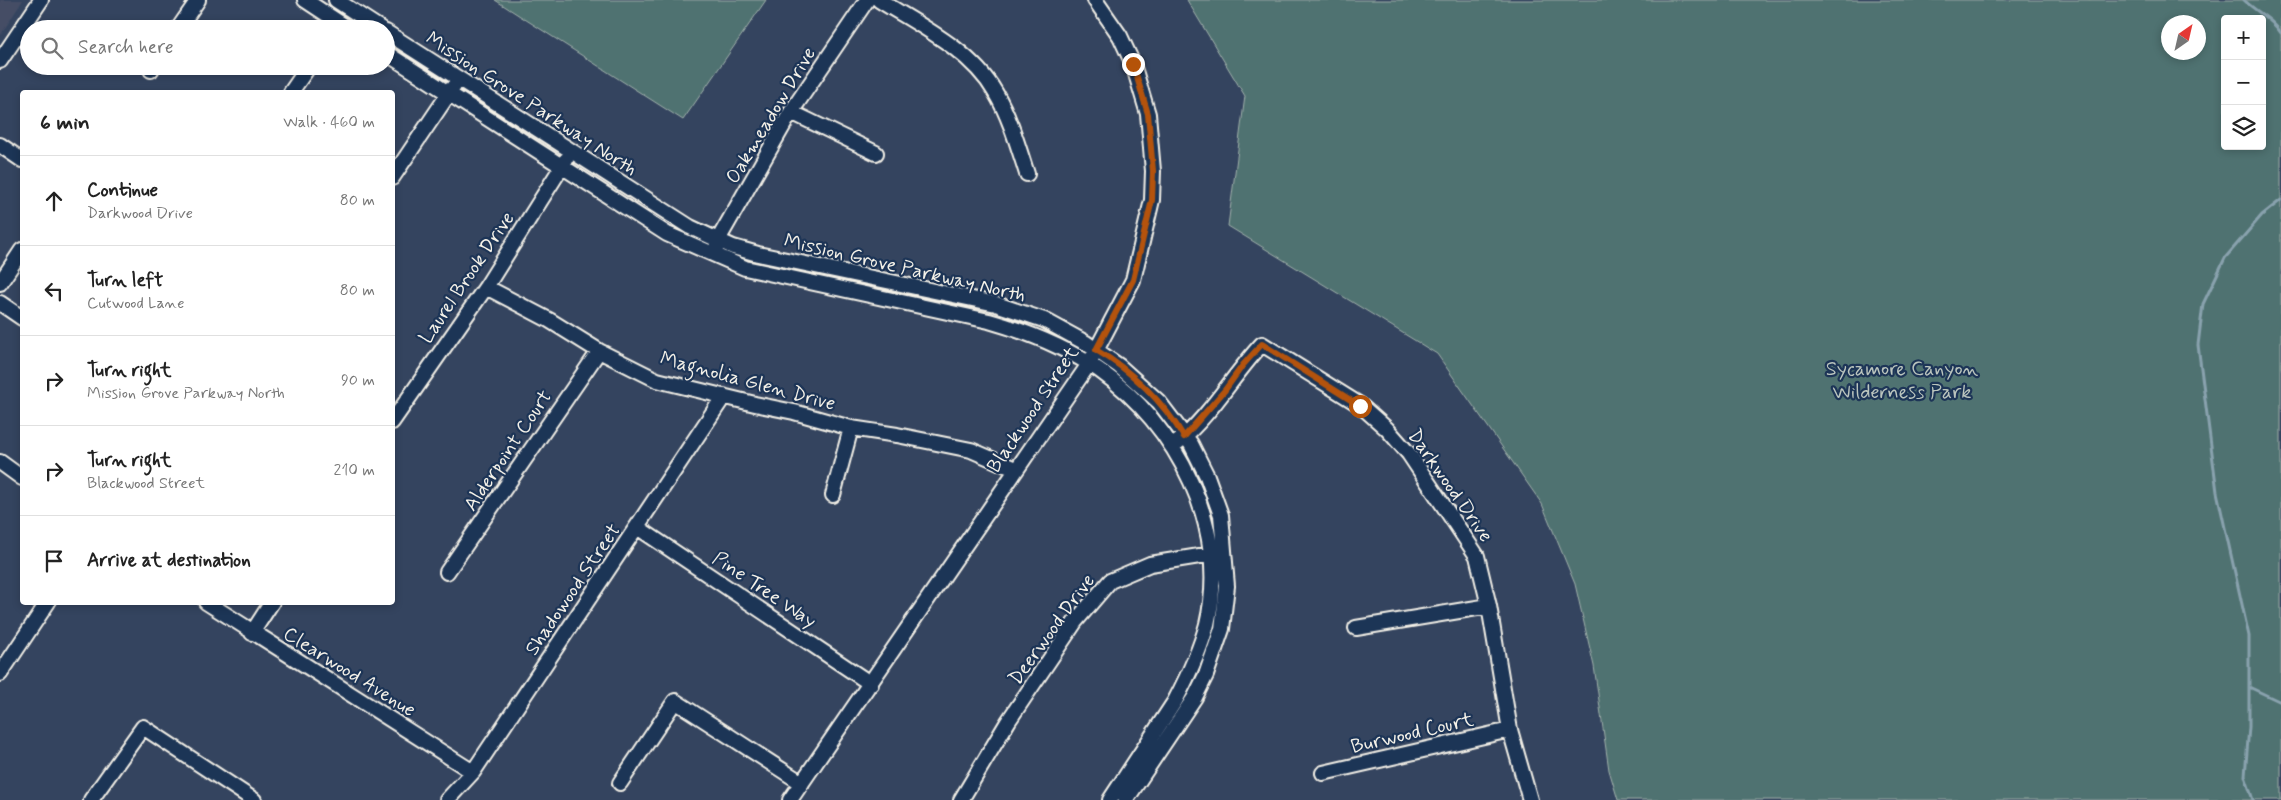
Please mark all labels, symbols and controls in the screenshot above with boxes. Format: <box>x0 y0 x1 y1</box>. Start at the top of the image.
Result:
north arrow <box>2161 15 2206 60</box>
map controls <box>2221 15 2266 150</box>
button: + <box>2221 15 2266 60</box>
search box <box>20 20 395 75</box>
street label: Mission Grove Parkway North <box>420 26 642 183</box>
icon: search <box>38 34 66 62</box>
text: Search here <box>78 35 174 60</box>
street label: Oakmeadow Drive <box>720 42 823 189</box>
route end <box>1122 53 1145 76</box>
button: − <box>2221 60 2266 105</box>
button: layers <box>2221 105 2266 150</box>
text: 6 min <box>40 109 90 137</box>
text: Walk · 460 m <box>283 112 375 133</box>
text: Continue <box>87 178 158 203</box>
icon: ahead <box>40 187 68 215</box>
text: 80 m <box>340 190 375 211</box>
text: Darkwood Drive <box>87 203 193 224</box>
street label: Laurel Brook Drive <box>413 207 521 349</box>
street label: Mission Grove Parkway North <box>781 227 1028 309</box>
text: Turn left <box>87 268 163 293</box>
icon: left <box>40 277 68 305</box>
text: 80 m <box>340 280 375 301</box>
text: Cutwood Lane <box>87 293 184 314</box>
street label: Blackwood Street <box>981 341 1086 478</box>
street label: Magnolia Glen Drive <box>656 345 838 420</box>
park label: Sycamore Canyon Wilderness Park <box>1826 356 1979 406</box>
text: Turn right <box>87 358 171 383</box>
icon: right <box>40 367 68 395</box>
text: 90 m <box>341 370 375 391</box>
text: Mission Grove Parkway North <box>87 383 285 404</box>
street label: Alderpoint Court <box>458 385 559 517</box>
route start <box>1349 395 1372 418</box>
street label: Darkwood Drive <box>1401 424 1499 548</box>
text: Turn right <box>87 448 171 473</box>
icon: right <box>40 457 68 485</box>
text: 210 m <box>334 460 375 481</box>
text: Blackwood Street <box>87 473 205 494</box>
street label: Shadowood Street <box>519 519 627 661</box>
street label: Pine Tree Way <box>707 545 822 635</box>
icon: arrive <box>40 547 68 575</box>
text: Arrive at destination <box>87 548 251 573</box>
street label: Deerwood Drive <box>1003 569 1102 691</box>
street label: Clearwood Avenue <box>278 621 421 724</box>
street label: Burwood Court <box>1348 706 1477 761</box>

